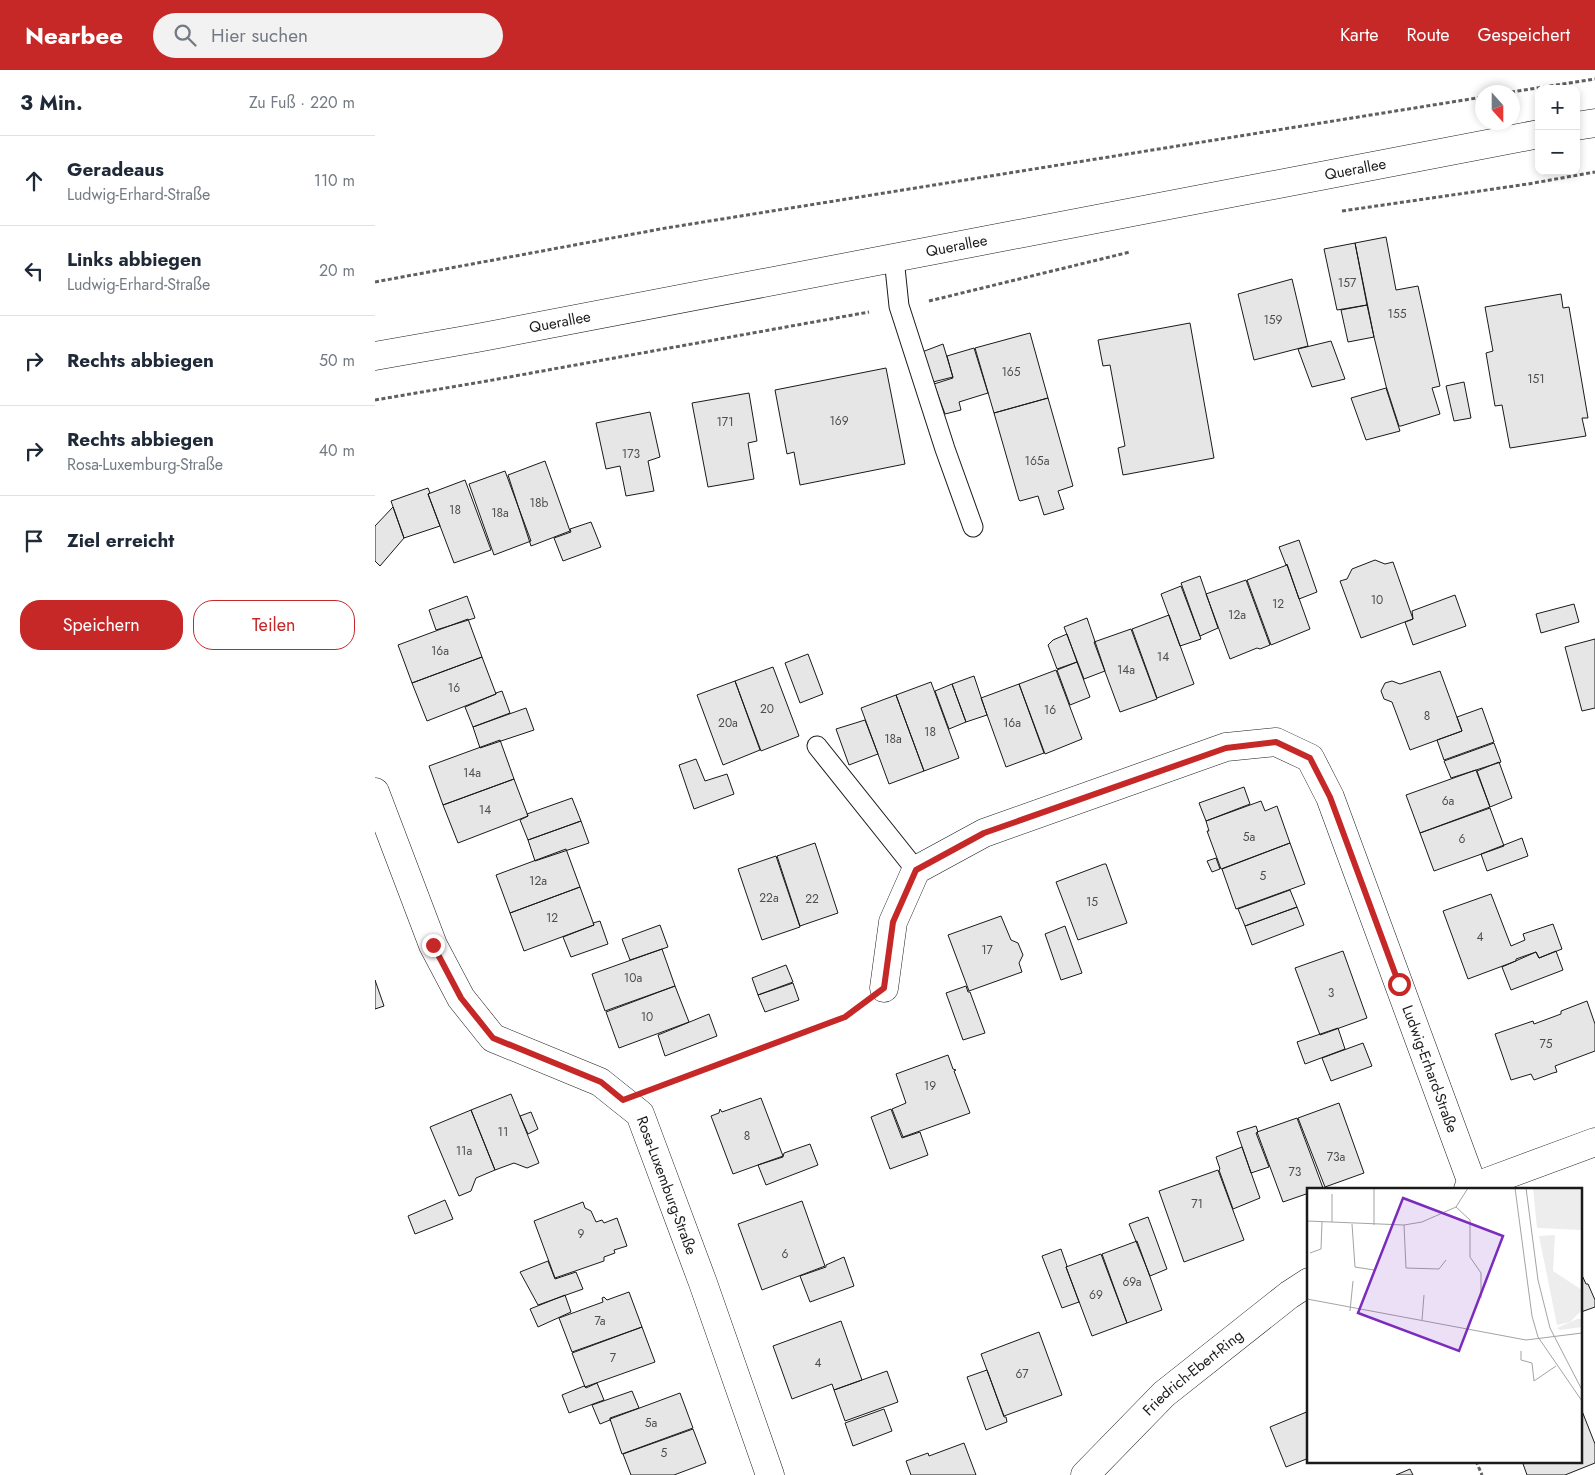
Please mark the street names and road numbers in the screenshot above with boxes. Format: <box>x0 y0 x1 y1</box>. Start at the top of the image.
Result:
street label: Querallee <box>1323 153 1388 186</box>
street label: Querallee <box>924 229 990 263</box>
street label: Querallee <box>527 305 593 339</box>
street label: Ludwig-Erhard-Straße <box>1396 1002 1464 1136</box>
street label: Rosa-Luxemburg-Straße <box>631 1113 703 1258</box>
street label: Friedrich-Ebert-Ring <box>1137 1324 1248 1421</box>

